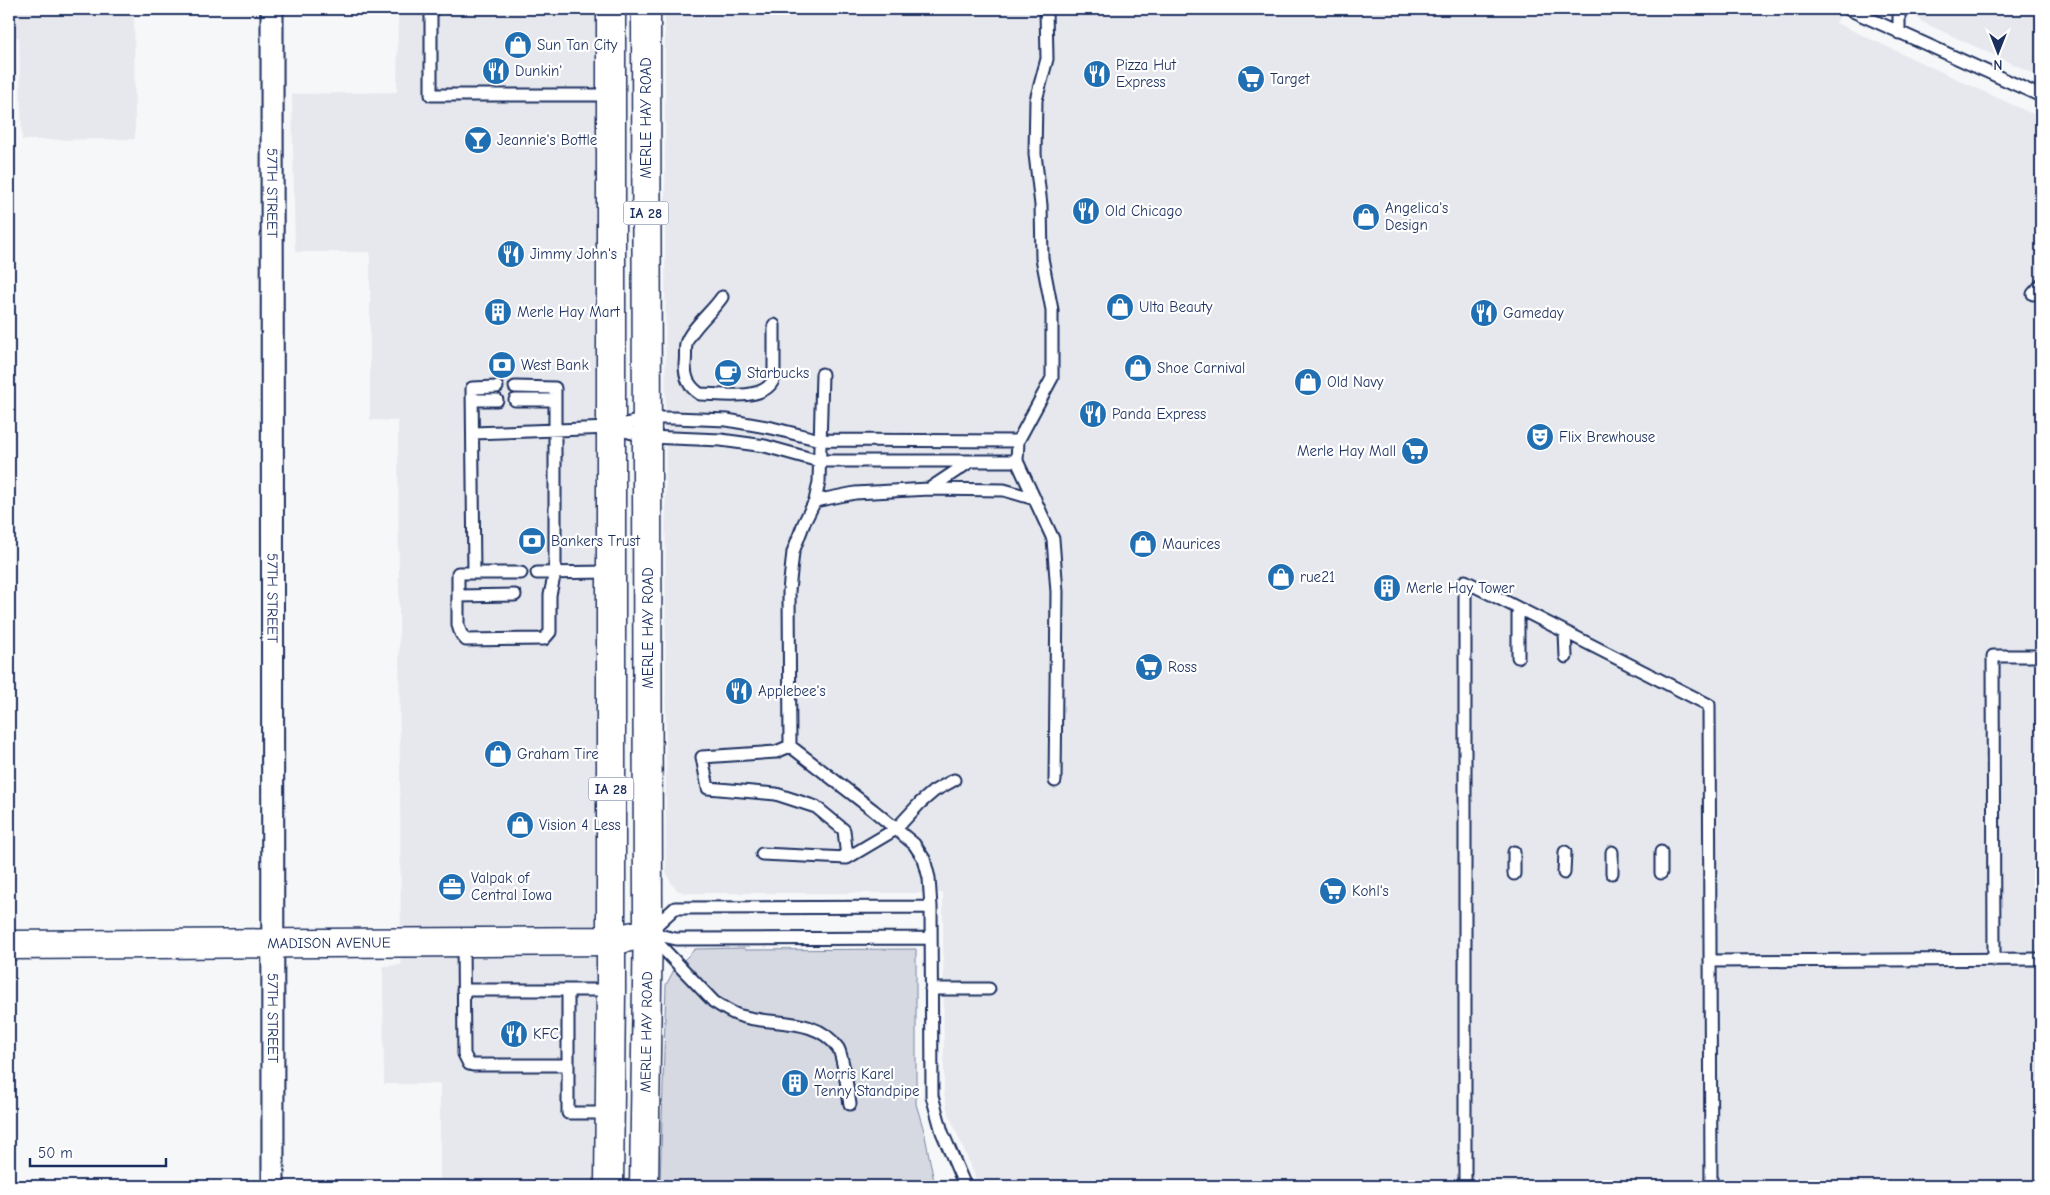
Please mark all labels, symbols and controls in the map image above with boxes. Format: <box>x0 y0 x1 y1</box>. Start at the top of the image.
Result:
north arrow <box>1972 28 2022 78</box>
shop icon: Sun Tan City <box>503 30 533 60</box>
place label: Sun Tan City <box>537 36 618 54</box>
restaurant icon: Dunkin' <box>481 56 511 86</box>
place label: Pizza Hut Express <box>1116 56 1177 91</box>
text: N <box>1993 56 2003 73</box>
street label: MERLE HAY ROAD <box>637 57 655 179</box>
restaurant icon: Pizza Hut Express <box>1082 59 1112 89</box>
place label: Dunkin' <box>515 62 562 80</box>
supermarket icon: Target <box>1236 64 1266 94</box>
place label: Target <box>1270 70 1310 88</box>
bar icon: Jeannie's Bottle <box>463 125 493 155</box>
place label: Jeannie's Bottle <box>497 131 598 149</box>
street label: 57TH STREET <box>263 148 281 238</box>
restaurant icon: Old Chicago <box>1071 196 1101 226</box>
place label: Angelica's Design <box>1385 199 1448 234</box>
road number: IA 28 <box>624 202 668 224</box>
place label: Old Chicago <box>1105 202 1182 220</box>
shop icon: Angelica's Design <box>1351 202 1381 232</box>
restaurant icon: Jimmy John's <box>496 239 526 269</box>
place label: Jimmy John's <box>530 245 617 263</box>
shop icon: Ulta Beauty <box>1105 292 1135 322</box>
building icon: Merle Hay Mart <box>483 297 513 327</box>
place label: Ulta Beauty <box>1139 298 1213 316</box>
restaurant icon: Gameday <box>1469 298 1499 328</box>
place label: Merle Hay Mart <box>517 303 620 321</box>
place label: Gameday <box>1503 304 1564 322</box>
bank icon: West Bank <box>487 350 517 380</box>
shop icon: Shoe Carnival <box>1123 353 1153 383</box>
place label: West Bank <box>521 356 589 374</box>
cafe icon: Starbucks <box>713 358 743 388</box>
place label: Shoe Carnival <box>1157 359 1245 377</box>
place label: Starbucks <box>747 364 809 382</box>
shop icon: Old Navy <box>1293 367 1323 397</box>
place label: Old Navy <box>1327 373 1384 391</box>
restaurant icon: Panda Express <box>1078 399 1108 429</box>
place label: Panda Express <box>1112 405 1206 423</box>
theatre icon: Flix Brewhouse <box>1525 422 1555 452</box>
place label: Flix Brewhouse <box>1559 428 1656 446</box>
supermarket icon: Merle Hay Mall <box>1400 436 1430 466</box>
place label: Merle Hay Mall <box>1297 442 1396 460</box>
bank icon: Bankers Trust <box>517 526 547 556</box>
shop icon: Maurices <box>1128 529 1158 559</box>
place label: Bankers Trust <box>551 532 641 550</box>
place label: Maurices <box>1162 535 1220 553</box>
street label: 57TH STREET <box>263 553 282 643</box>
shop icon: rue21 <box>1266 562 1296 592</box>
street label: MERLE HAY ROAD <box>639 567 657 689</box>
place label: rue21 <box>1300 568 1335 586</box>
building icon: Merle Hay Tower <box>1372 573 1402 603</box>
place label: Merle Hay Tower <box>1406 579 1515 597</box>
supermarket icon: Ross <box>1134 652 1164 682</box>
place label: Ross <box>1168 658 1197 676</box>
restaurant icon: Applebee's <box>724 676 754 706</box>
place label: Applebee's <box>758 682 826 700</box>
shop icon: Graham Tire <box>483 739 513 769</box>
place label: Graham Tire <box>517 745 599 763</box>
road number: IA 28 <box>588 778 634 801</box>
shop icon: Vision 4 Less <box>505 810 535 840</box>
place label: Vision 4 Less <box>539 816 621 834</box>
place label: Valpak of Central Iowa <box>471 869 552 904</box>
office icon: Valpak of Central Iowa <box>437 872 467 902</box>
supermarket icon: Kohl's <box>1318 876 1348 906</box>
place label: Kohl's <box>1352 882 1389 900</box>
street label: MADISON AVENUE <box>267 933 391 952</box>
street label: MERLE HAY ROAD <box>636 971 656 1093</box>
street label: 57TH STREET <box>264 973 282 1063</box>
restaurant icon: KFC <box>499 1019 529 1049</box>
place label: KFC <box>533 1025 559 1043</box>
place label: Morris Karel Tenny Standpipe <box>814 1065 920 1100</box>
building icon: Morris Karel Tenny Standpipe <box>780 1068 810 1098</box>
scale bar <box>30 1135 166 1167</box>
text: 50 m <box>38 1144 73 1162</box>

